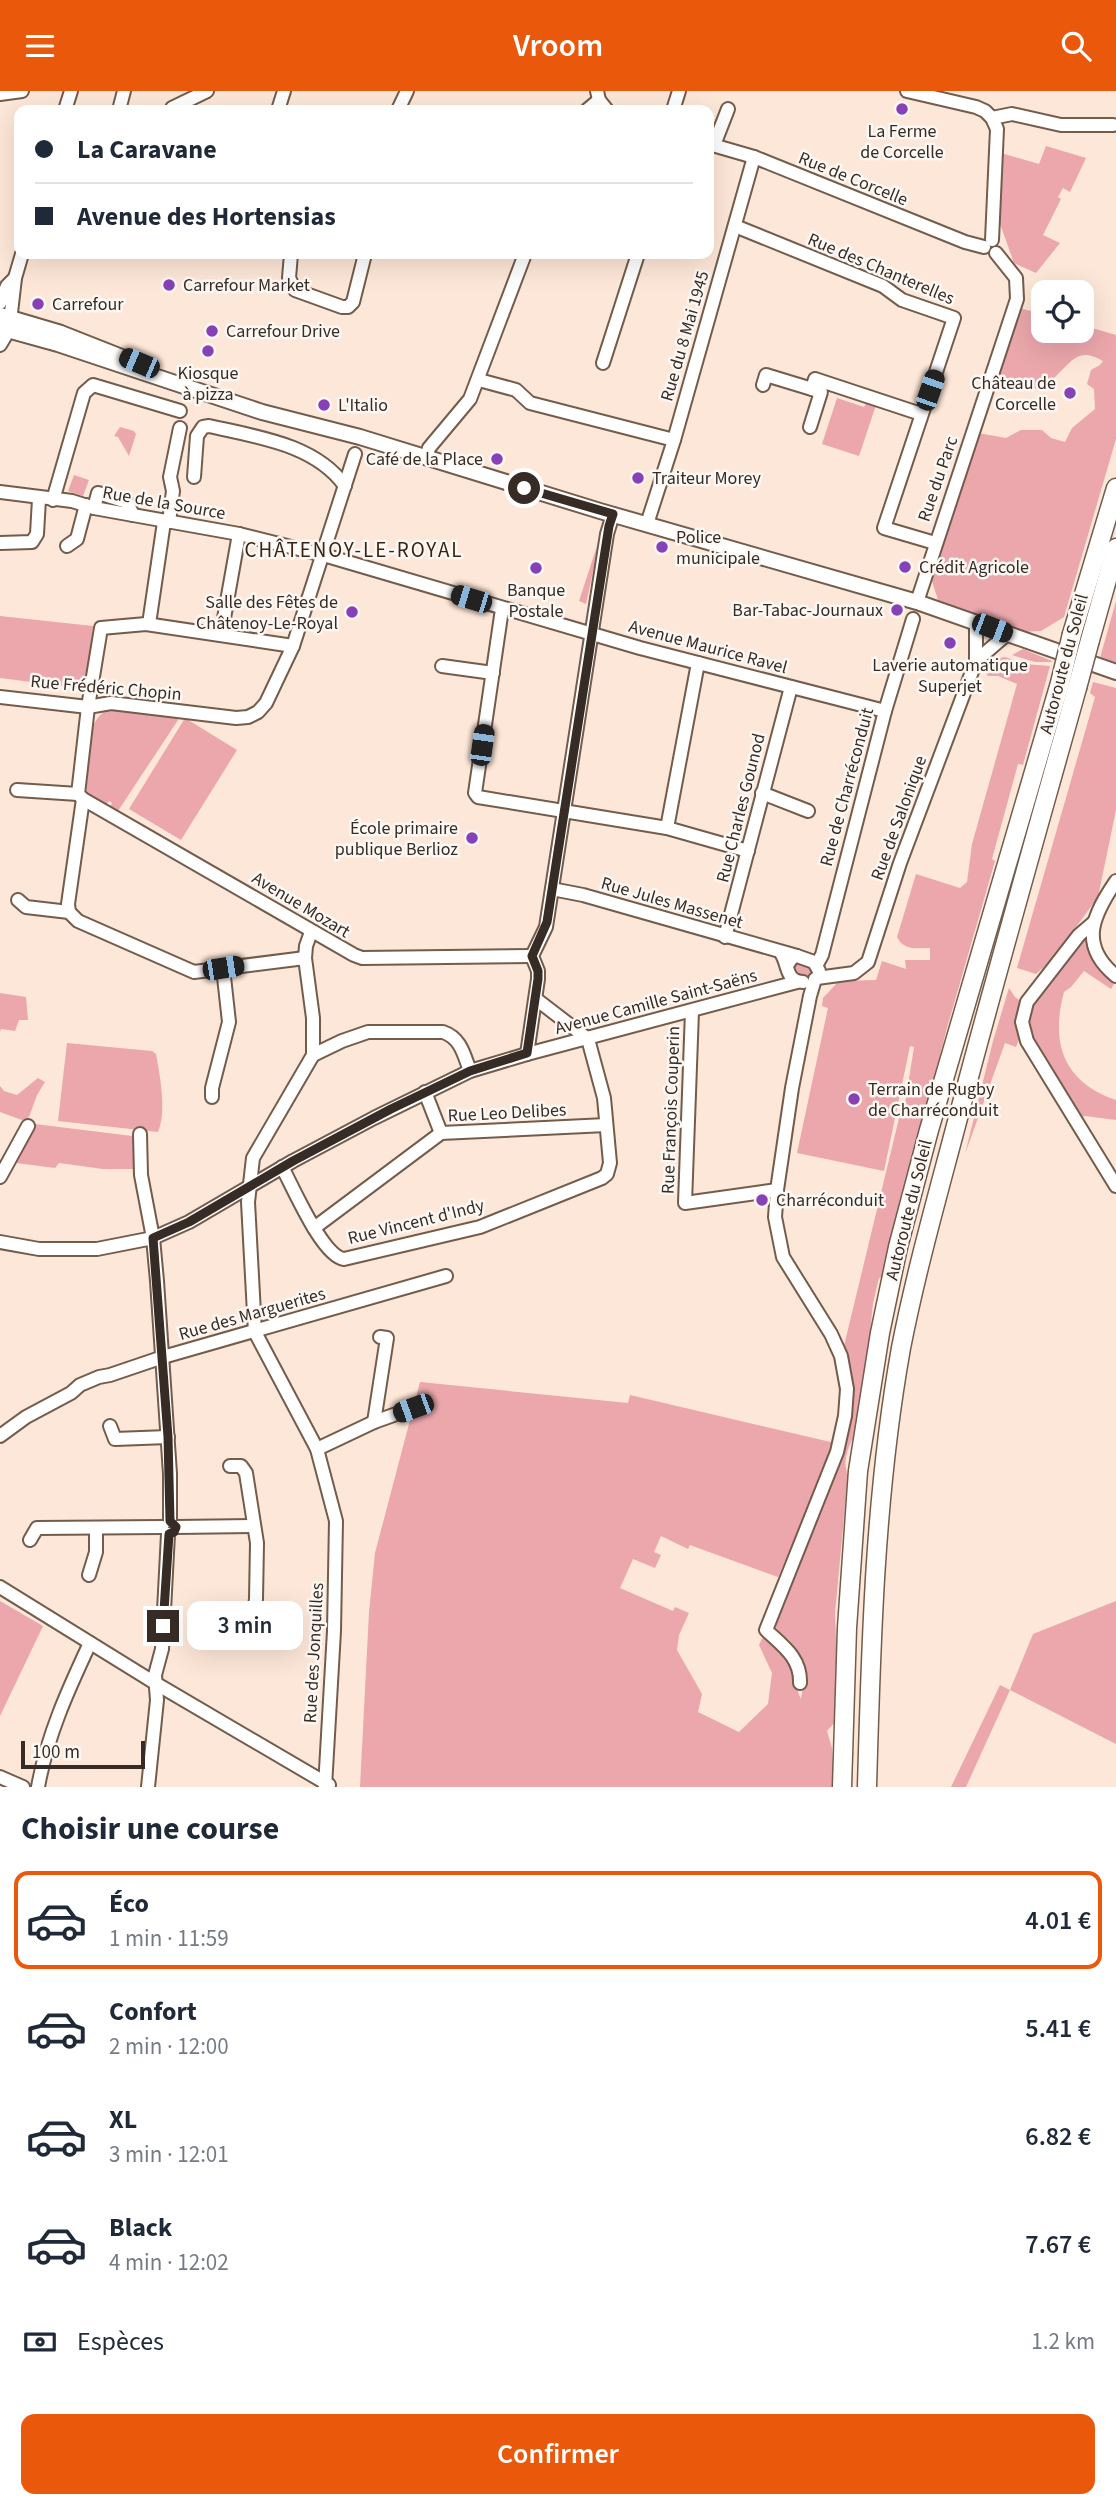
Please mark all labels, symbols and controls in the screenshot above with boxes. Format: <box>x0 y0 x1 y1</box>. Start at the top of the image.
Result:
text: Vroom <box>513 23 603 69</box>
icon: menu <box>21 27 59 65</box>
icon: search <box>1057 27 1095 65</box>
marker: La Ferme de Corcelle <box>894 101 910 117</box>
place label: La Ferme de Corcelle <box>860 119 944 165</box>
text: La Caravane <box>77 131 217 168</box>
street label: Rue de Corcelle <box>795 146 912 212</box>
text: Avenue des Hortensias <box>77 198 336 235</box>
street label: Rue des Chanterelles <box>804 227 958 311</box>
street label: Rue du 8 Mai 1945 <box>654 268 716 404</box>
place label: Carrefour Market <box>183 273 310 298</box>
marker: Carrefour Market <box>161 277 177 293</box>
map controls <box>1031 280 1094 343</box>
button: locate <box>1031 280 1094 343</box>
place label: Carrefour <box>52 292 124 317</box>
marker: Carrefour <box>30 296 46 312</box>
place label: Carrefour Drive <box>226 319 340 344</box>
marker: Carrefour Drive <box>204 323 220 339</box>
marker: Kiosque à pizza <box>200 343 216 359</box>
car <box>116 345 163 381</box>
place label: Kiosque à pizza <box>178 361 238 407</box>
car <box>914 367 947 413</box>
place label: Château de Corcelle <box>971 371 1056 417</box>
marker: Château de Corcelle <box>1062 385 1078 401</box>
place label: L'Italio <box>338 393 388 418</box>
marker: L'Italio <box>316 397 332 413</box>
street label: Rue du Parc <box>912 433 964 525</box>
place label: Café de la Place <box>366 447 483 472</box>
marker: Café de la Place <box>489 451 505 467</box>
place label: Traiteur Morey <box>652 466 761 491</box>
marker: Traiteur Morey <box>630 470 646 486</box>
route start <box>508 472 540 504</box>
street label: Rue de la Source <box>101 480 227 526</box>
place label: Police municipale <box>676 525 760 571</box>
district label: CHÂTENOY-LE-ROYAL <box>244 535 464 565</box>
marker: Police municipale <box>654 539 670 555</box>
place label: Crédit Agricole <box>919 555 1029 580</box>
marker: Crédit Agricole <box>897 559 913 575</box>
marker: Banque Postale <box>528 560 544 576</box>
place label: Banque Postale <box>507 578 565 624</box>
car <box>448 583 495 615</box>
place label: Salle des Fêtes de Châtenoy-Le-Royal <box>196 590 338 636</box>
street label: Autoroute du Soleil <box>1033 591 1095 737</box>
place label: Bar-Tabac-Journaux <box>732 598 883 623</box>
marker: Bar-Tabac-Journaux <box>889 602 905 618</box>
marker: Salle des Fêtes de Châtenoy-Le-Royal <box>344 604 360 620</box>
car <box>969 611 1016 645</box>
street label: Avenue Maurice Ravel <box>626 614 790 680</box>
marker: Laverie automatique Superjet <box>942 635 958 651</box>
place label: Laverie automatique Superjet <box>872 653 1028 699</box>
street label: Rue Frédéric Chopin <box>29 669 183 707</box>
street label: Rue de Charréconduit <box>814 705 880 869</box>
car <box>469 723 496 767</box>
street label: Rue Charles Gounod <box>710 731 772 885</box>
street label: Rue de Salonique <box>865 752 933 884</box>
place label: École primaire publique Berlioz <box>335 816 458 862</box>
marker: École primaire publique Berlioz <box>464 830 480 846</box>
street label: Avenue Mozart <box>247 866 355 944</box>
street label: Rue Jules Massenet <box>598 871 746 935</box>
car <box>201 954 246 982</box>
street label: Avenue Camille Saint-Saëns <box>552 963 760 1041</box>
street label: Rue François Couperin <box>656 1025 686 1195</box>
place label: Terrain de Rugby de Charréconduit <box>868 1077 999 1123</box>
marker: Terrain de Rugby de Charréconduit <box>846 1091 862 1107</box>
street label: Rue Leo Delibes <box>447 1097 567 1129</box>
street label: Autoroute du Soleil <box>879 1137 939 1283</box>
place label: Charréconduit <box>776 1188 884 1213</box>
marker: Charréconduit <box>754 1192 770 1208</box>
street label: Rue Vincent d'Indy <box>345 1193 487 1251</box>
street label: Rue des Marguerites <box>176 1281 328 1347</box>
car <box>390 1391 437 1425</box>
street label: Rue des Jonquilles <box>298 1582 330 1724</box>
callout: 3 min <box>188 1601 303 1651</box>
text: 3 min <box>218 1609 272 1642</box>
route end <box>147 1610 179 1642</box>
scale bar <box>21 1738 145 1770</box>
text: 100 m <box>32 1739 80 1766</box>
text: Choisir une course <box>21 1806 279 1852</box>
text: Éco <box>109 1885 149 1922</box>
icon: car <box>25 1889 88 1952</box>
text: 4.01 € <box>1025 1902 1091 1939</box>
text: 1 min · 11:59 <box>109 1922 229 1955</box>
text: Confort <box>109 1993 197 2030</box>
icon: car <box>25 1997 88 2060</box>
text: 5.41 € <box>1025 2010 1091 2047</box>
text: 2 min · 12:00 <box>109 2030 229 2063</box>
text: XL <box>109 2101 137 2138</box>
icon: car <box>25 2105 88 2168</box>
text: 6.82 € <box>1025 2118 1091 2155</box>
text: 3 min · 12:01 <box>109 2138 229 2171</box>
text: Black <box>109 2209 172 2246</box>
icon: car <box>25 2213 88 2276</box>
text: 7.67 € <box>1025 2226 1091 2263</box>
text: 4 min · 12:02 <box>109 2246 229 2279</box>
icon: cash <box>21 2323 59 2361</box>
text: Espèces <box>77 2323 164 2360</box>
text: 1.2 km <box>1031 2325 1095 2358</box>
button: Confirmer <box>21 2414 1095 2494</box>

